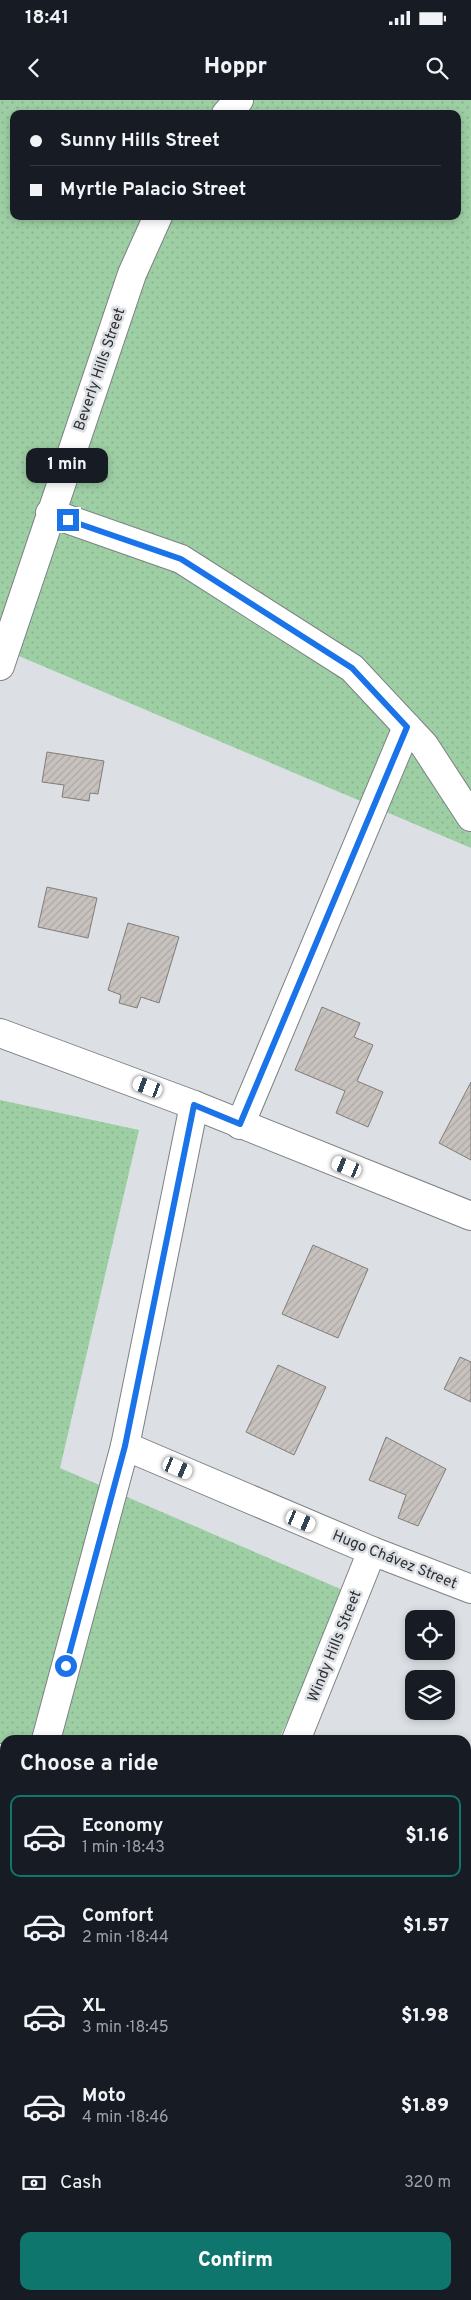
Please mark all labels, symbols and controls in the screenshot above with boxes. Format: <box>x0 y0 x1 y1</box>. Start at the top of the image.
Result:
text: 18:41 <box>25 6 69 30</box>
icon: back <box>20 54 48 82</box>
text: Hoppr <box>204 54 267 81</box>
icon: search <box>423 54 451 82</box>
text: Sunny Hills Street <box>60 129 220 153</box>
text: Myrtle Palacio Street <box>60 178 246 202</box>
street label: Beverly Hills Street <box>70 306 130 433</box>
callout: 1 min <box>27 448 109 482</box>
text: 1 min <box>47 455 87 475</box>
route end <box>57 509 79 531</box>
car <box>131 1075 164 1099</box>
car <box>330 1154 363 1180</box>
car <box>161 1455 194 1481</box>
car <box>284 1508 317 1534</box>
street label: Hugo Chávez Street <box>329 1527 460 1594</box>
street label: Windy Hills Street <box>304 1588 366 1705</box>
map controls <box>405 1610 455 1720</box>
button: locate <box>405 1610 455 1660</box>
route start <box>55 1655 77 1677</box>
button: layers <box>405 1670 455 1720</box>
text: Choose a ride <box>20 1751 158 1778</box>
icon: car <box>22 1814 67 1859</box>
text: Economy <box>82 1814 163 1838</box>
text: $1.16 <box>405 1824 449 1848</box>
text: 1 min · 18:43 <box>82 1838 165 1858</box>
icon: car <box>22 1904 67 1949</box>
text: Comfort <box>82 1904 154 1928</box>
text: $1.57 <box>403 1914 449 1938</box>
text: 2 min · 18:44 <box>82 1928 169 1948</box>
icon: car <box>22 1994 67 2039</box>
text: XL <box>82 1994 105 2018</box>
text: $1.98 <box>401 2004 449 2028</box>
text: 3 min · 18:45 <box>82 2018 169 2038</box>
icon: car <box>22 2084 67 2129</box>
text: Moto <box>82 2084 126 2108</box>
text: $1.89 <box>401 2094 449 2118</box>
text: 4 min · 18:46 <box>82 2108 169 2128</box>
icon: cash <box>20 2169 48 2197</box>
text: Cash <box>60 2171 102 2195</box>
text: 320 m <box>404 2173 451 2193</box>
button: Confirm <box>20 2232 451 2290</box>

